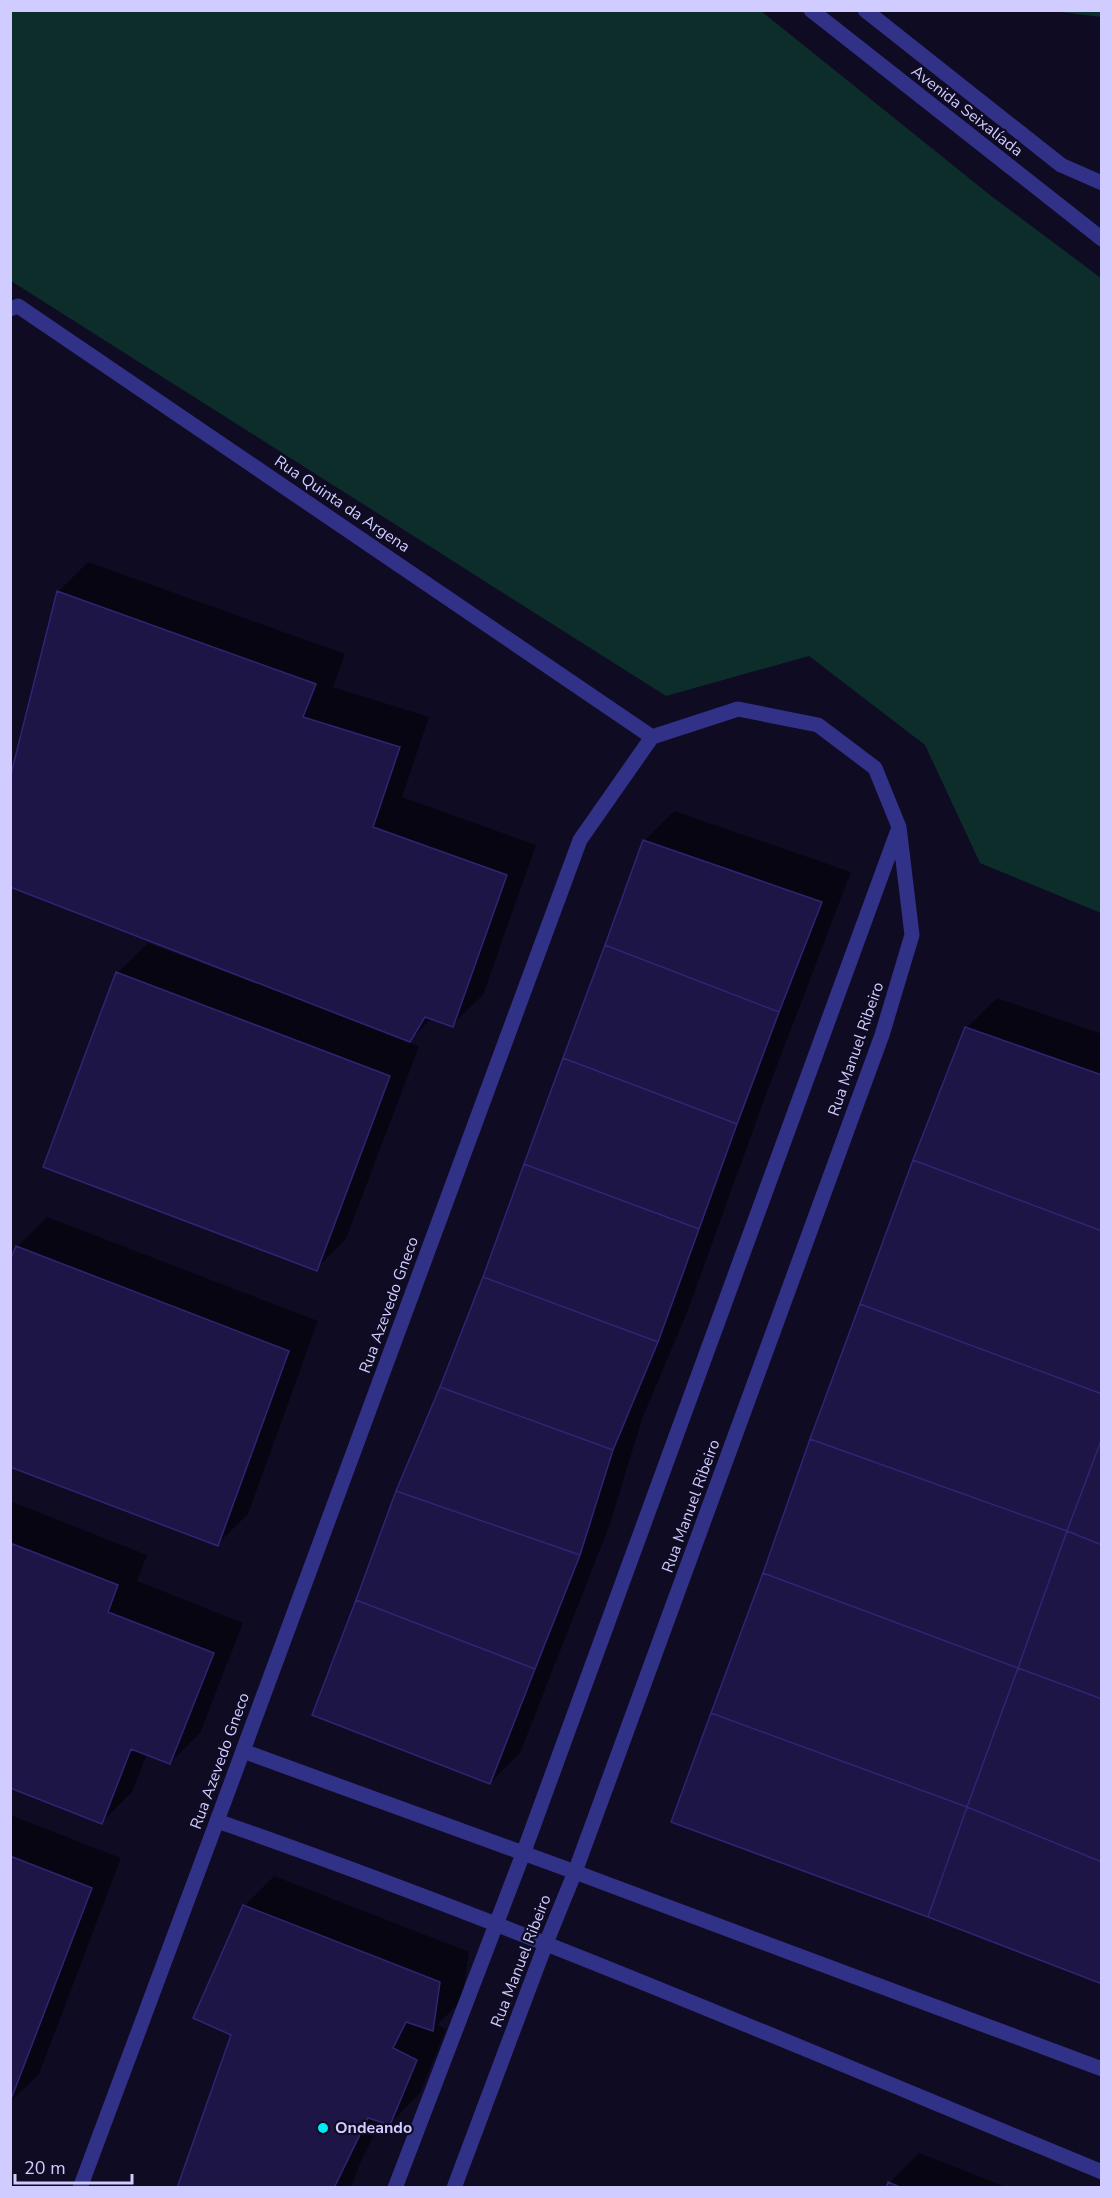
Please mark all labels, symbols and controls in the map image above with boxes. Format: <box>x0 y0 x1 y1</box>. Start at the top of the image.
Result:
street label: Avenida Seixalíada <box>907 60 1027 162</box>
street label: Rua Quinta da Argena <box>270 450 414 558</box>
street label: Rua Manuel Ribeiro <box>823 979 889 1119</box>
street label: Rua Azevedo Gneco <box>354 1234 424 1376</box>
street label: Rua Manuel Ribeiro <box>657 1436 725 1576</box>
street label: Rua Azevedo Gneco <box>185 1690 255 1832</box>
street label: Rua Manuel Ribeiro <box>486 1891 556 2030</box>
place label: Ondeando <box>335 2117 412 2139</box>
marker: Ondeando <box>316 2121 330 2135</box>
scale bar <box>15 2147 132 2185</box>
text: 20 m <box>24 2156 66 2180</box>

